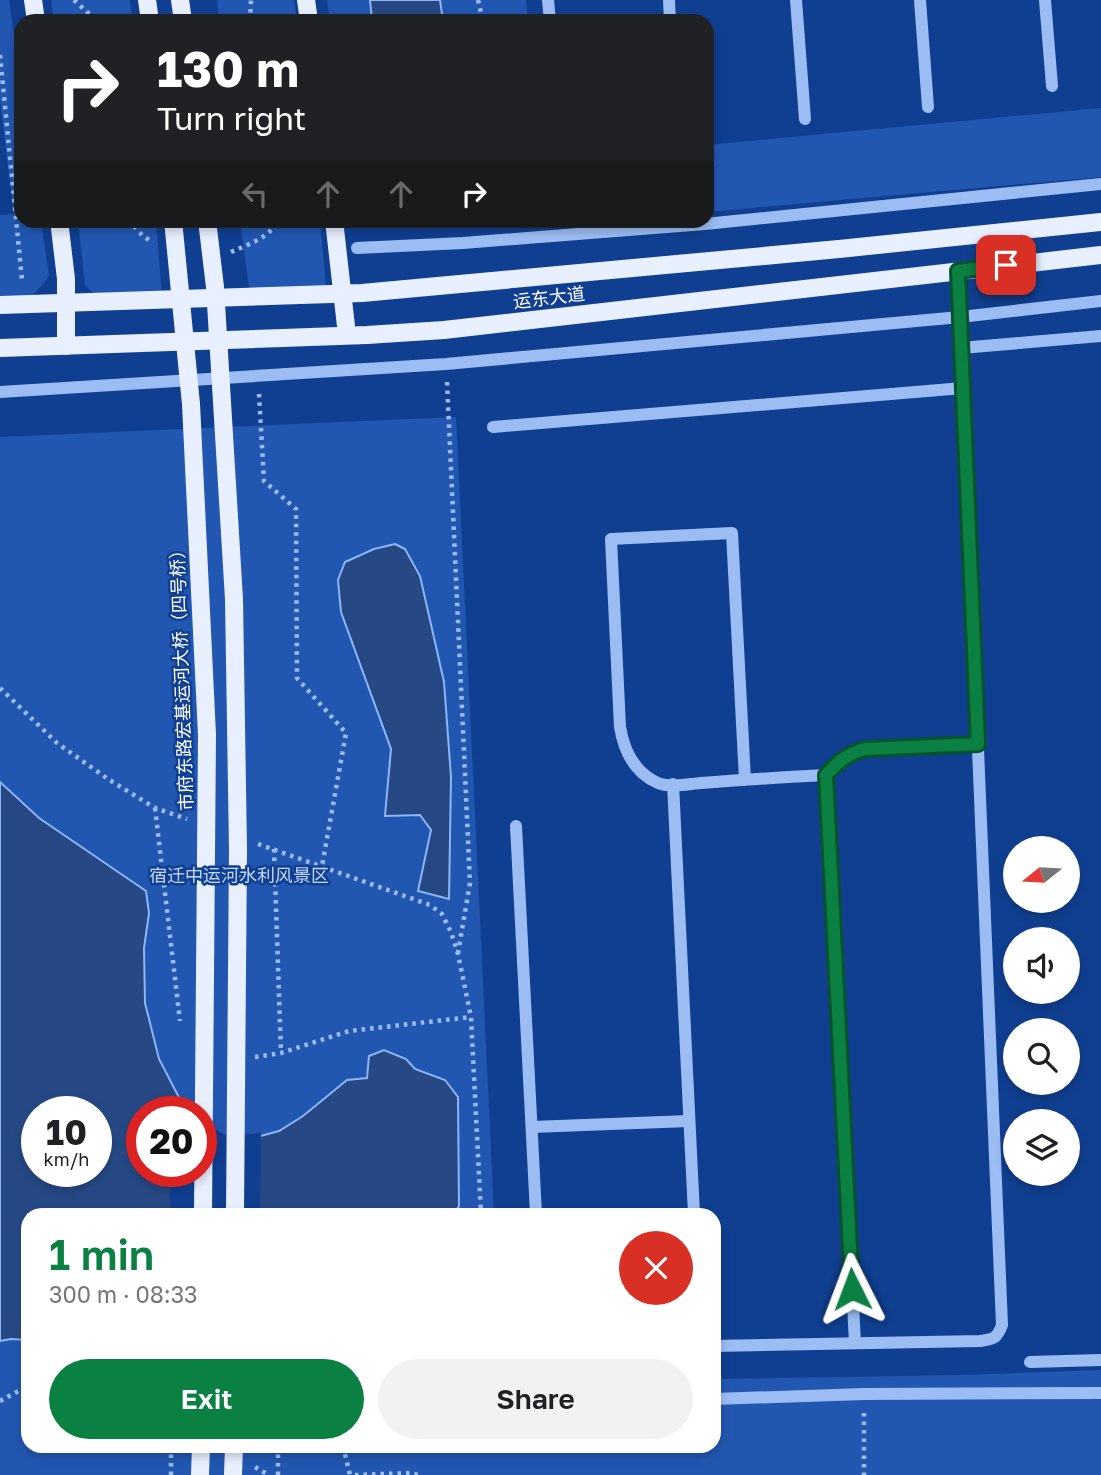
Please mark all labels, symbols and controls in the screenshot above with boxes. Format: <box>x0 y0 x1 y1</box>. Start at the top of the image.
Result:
text: 130 m <box>157 39 299 98</box>
icon: right <box>42 42 133 133</box>
text: Turn right <box>157 99 306 137</box>
icon: left <box>236 175 274 213</box>
icon: ahead <box>309 175 347 213</box>
icon: ahead <box>382 175 420 213</box>
icon: right <box>455 175 493 213</box>
pin <box>976 235 1036 295</box>
icon: arrive <box>987 246 1025 284</box>
street label: 运东大道 <box>512 282 586 312</box>
street label: 市府东路宏基运河大桥（四号桥） <box>165 541 197 811</box>
north arrow <box>1003 836 1080 914</box>
map controls <box>1003 836 1080 1186</box>
park label: 宿迁中运河水利风景区 <box>149 864 329 886</box>
button: sound <box>1003 927 1080 1004</box>
button: search <box>1003 1018 1080 1095</box>
speed limit sign: 20 <box>126 1096 217 1187</box>
button: layers <box>1003 1109 1080 1186</box>
text: 10 <box>46 1111 87 1153</box>
text: km/h <box>44 1148 89 1170</box>
text: 1 min <box>49 1229 154 1279</box>
button: close <box>619 1231 693 1305</box>
position arrow <box>815 1252 889 1326</box>
text: 300 m · 08:33 <box>49 1280 198 1308</box>
button: Exit <box>49 1359 364 1439</box>
button: Share <box>378 1359 693 1439</box>

